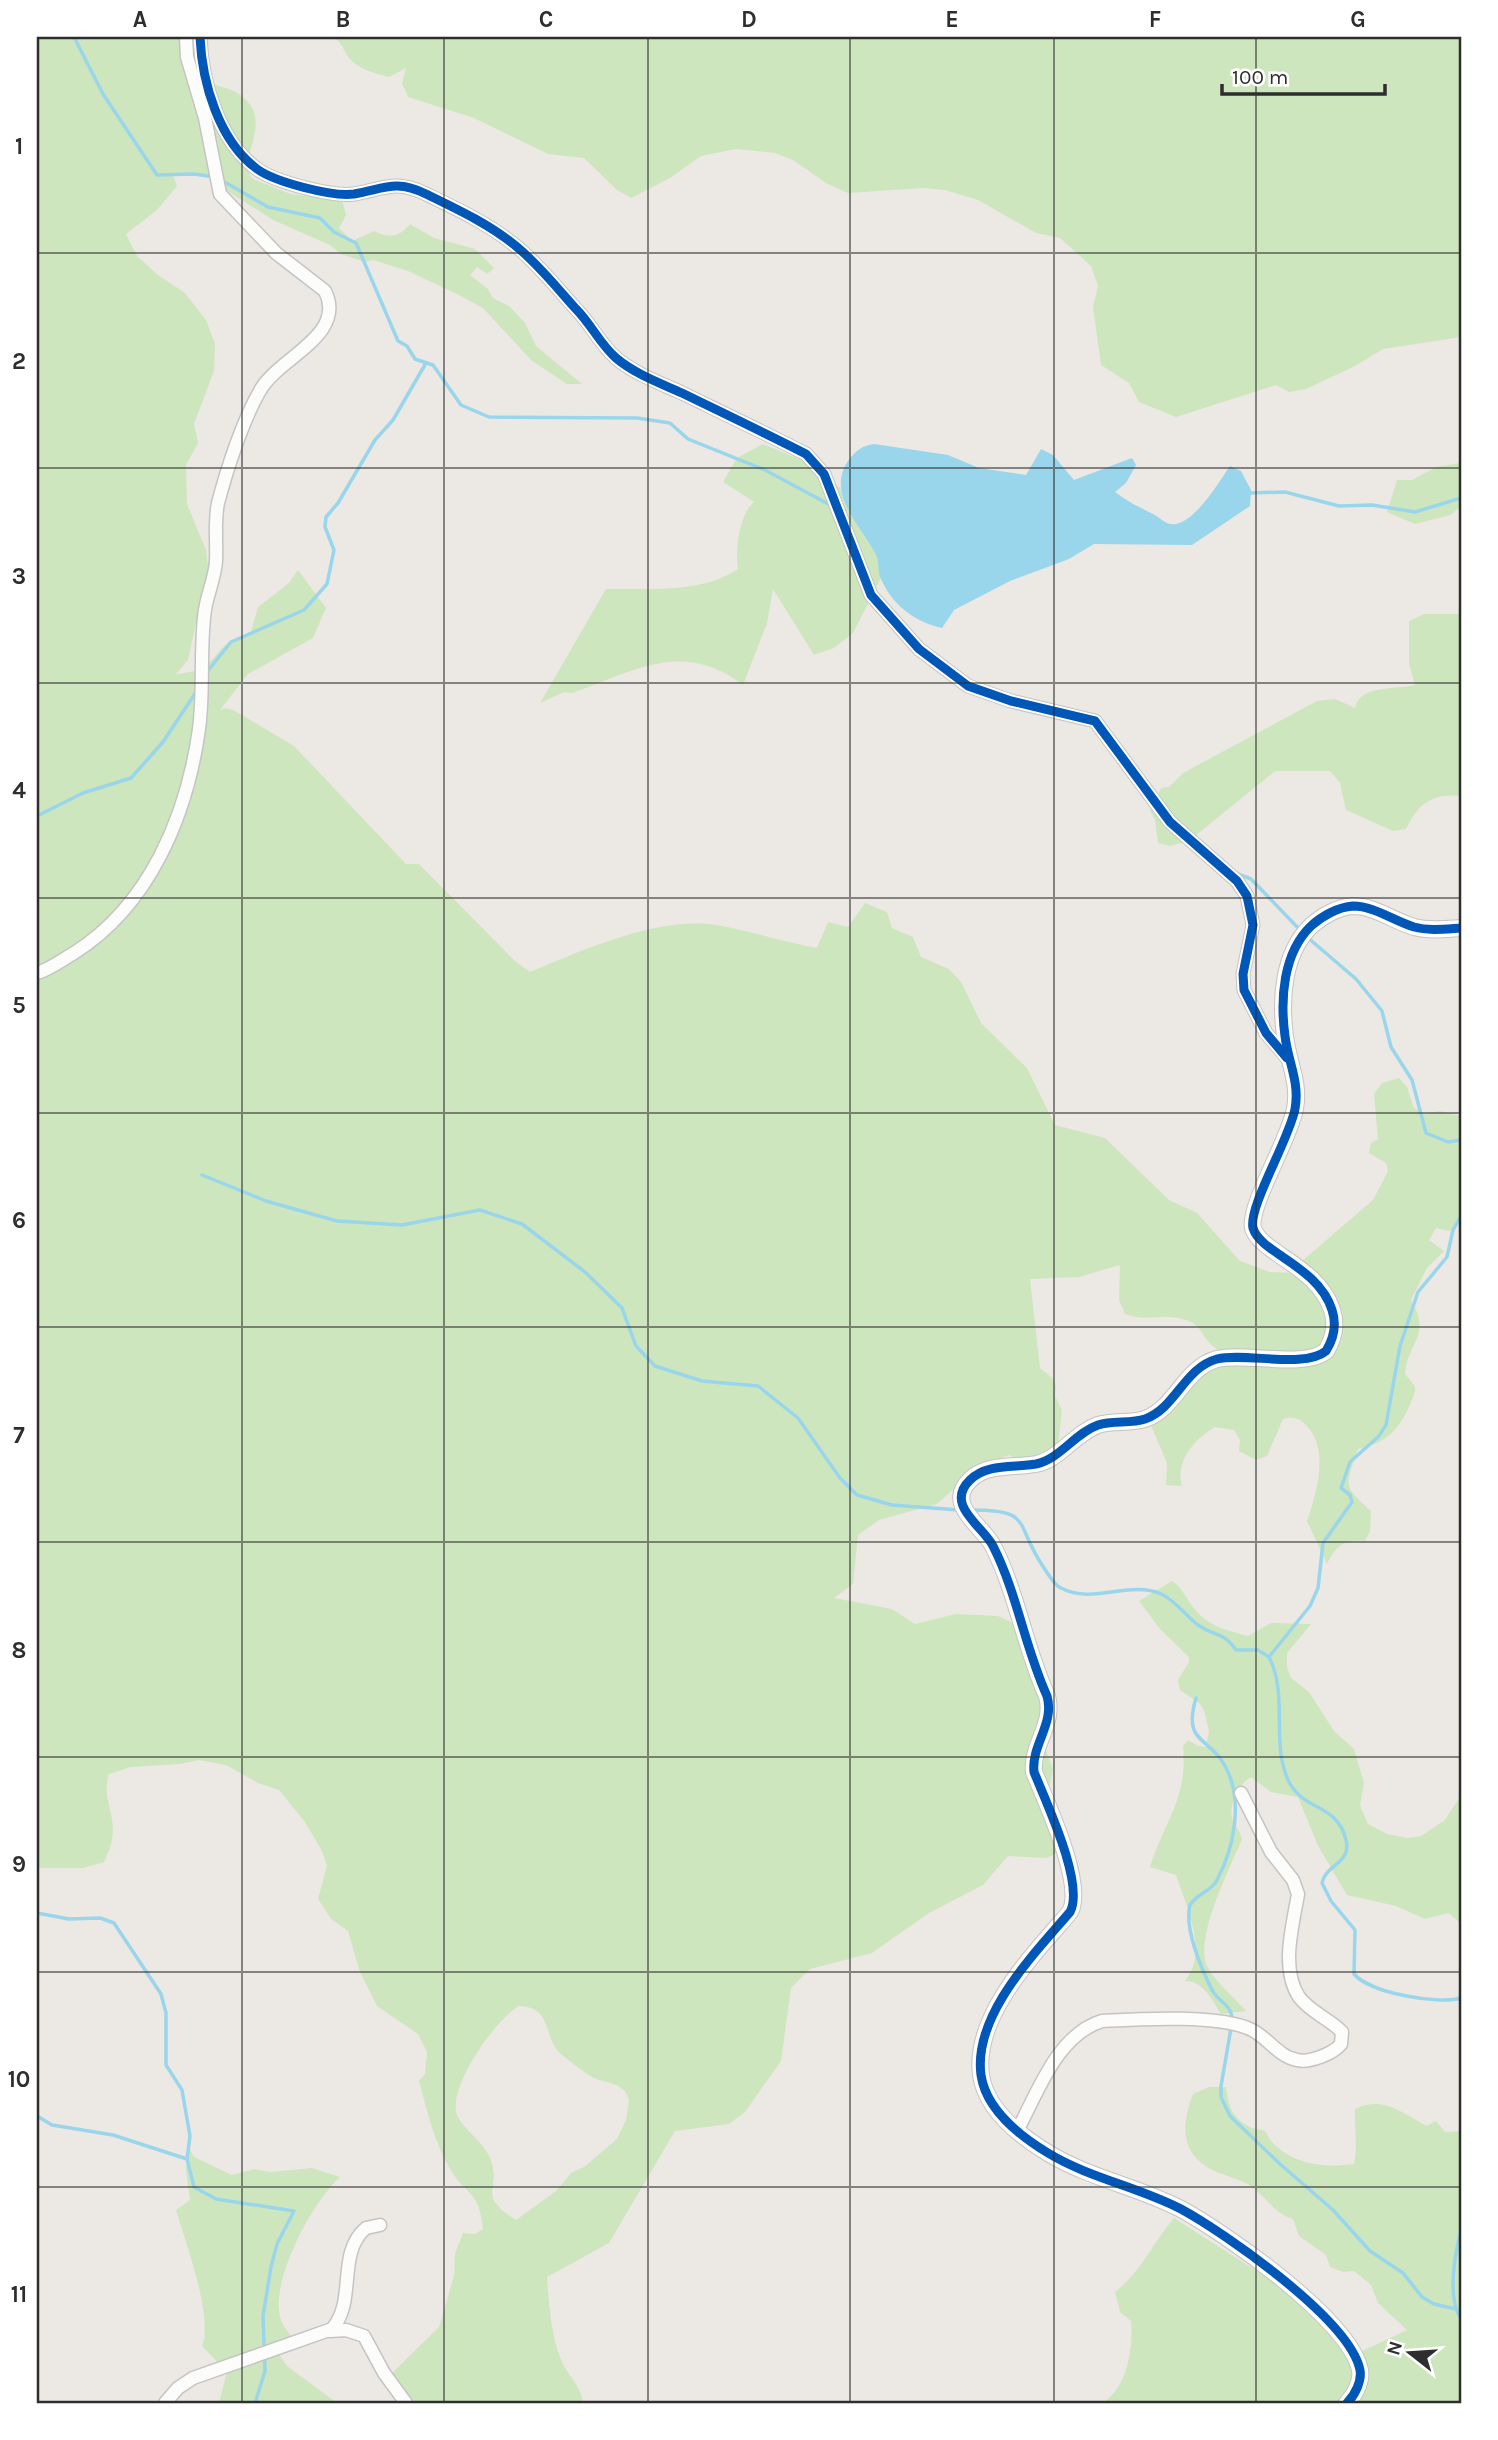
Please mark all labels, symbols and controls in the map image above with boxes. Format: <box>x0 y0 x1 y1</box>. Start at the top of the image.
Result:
text: A <box>133 6 147 33</box>
text: B <box>336 6 350 33</box>
text: C <box>539 6 553 33</box>
text: D <box>741 6 757 33</box>
text: E <box>945 6 959 33</box>
text: F <box>1149 6 1161 33</box>
text: G <box>1350 6 1366 33</box>
scale bar <box>1222 52 1384 96</box>
text: 100 m <box>1232 65 1289 89</box>
text: 1 <box>15 133 23 160</box>
text: 2 <box>12 348 26 375</box>
text: 3 <box>12 563 26 590</box>
text: 4 <box>12 777 26 804</box>
text: 5 <box>12 992 26 1019</box>
text: 6 <box>12 1207 26 1234</box>
text: 7 <box>13 1422 25 1449</box>
text: 8 <box>12 1637 26 1664</box>
text: 9 <box>12 1851 26 1878</box>
text: 10 <box>8 2066 30 2093</box>
text: 11 <box>11 2281 27 2308</box>
north arrow <box>1376 2318 1446 2388</box>
text: N <box>1382 2339 1407 2358</box>

